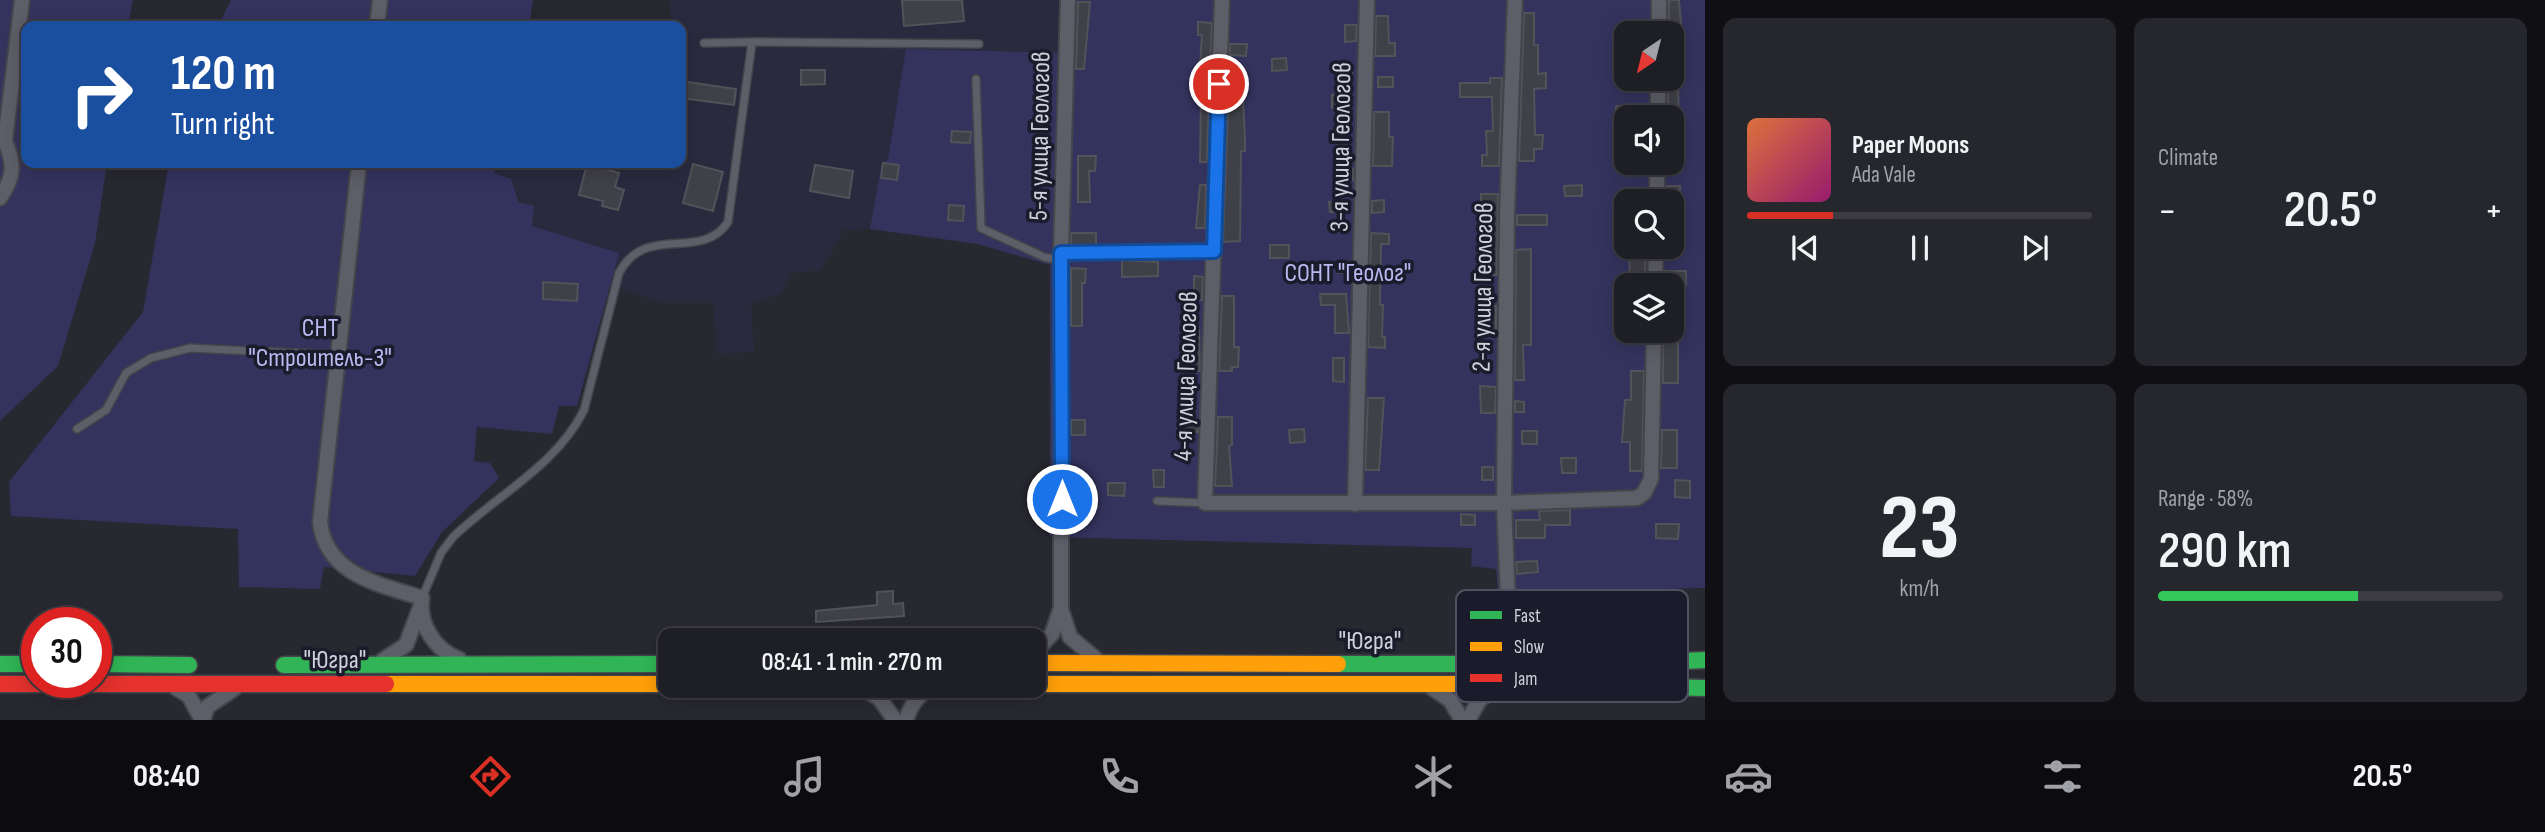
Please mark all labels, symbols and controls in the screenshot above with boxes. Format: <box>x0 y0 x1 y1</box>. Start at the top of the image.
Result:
north arrow <box>1614 21 1684 91</box>
map controls <box>1614 21 1684 343</box>
text: 120 m <box>171 45 276 104</box>
icon: right <box>56 49 147 140</box>
street label: 5-я улица Геологов <box>1024 51 1057 221</box>
pin <box>1189 54 1249 114</box>
street label: 3-я улица Геологов <box>1325 62 1358 232</box>
icon: arrive <box>1200 65 1238 103</box>
text: Turn right <box>171 105 275 144</box>
button: sound <box>1614 105 1684 175</box>
text: Paper Moons <box>1852 130 1969 161</box>
text: Climate <box>2158 144 2218 172</box>
text: Ada Vale <box>1852 161 1916 189</box>
text: 20.5° <box>2284 179 2377 242</box>
button: search <box>1614 189 1684 259</box>
text: − <box>2158 189 2177 234</box>
text: + <box>2484 189 2503 234</box>
street label: 2-я улица Геологов <box>1467 202 1500 372</box>
icon: previous <box>1786 229 1824 267</box>
icon: pause <box>1901 229 1939 267</box>
icon: next <box>2016 229 2054 267</box>
park label: СОНТ "Геолог" <box>1285 258 1411 289</box>
button: layers <box>1614 273 1684 343</box>
street label: 4-я улица Геологов <box>1168 291 1205 461</box>
park label: СНТ "Строитель-3" <box>248 313 392 374</box>
position arrow <box>1025 462 1099 536</box>
text: 23 <box>1879 475 1960 584</box>
text: Range · 58% <box>2158 485 2253 513</box>
text: 290 km <box>2158 520 2292 583</box>
text: km/h <box>1900 575 1939 603</box>
legend <box>1456 590 1688 702</box>
text: Fast <box>1514 605 1541 628</box>
speed limit sign: 30 <box>21 607 112 698</box>
street label: "Югра" <box>1339 626 1401 657</box>
text: Slow <box>1514 636 1544 659</box>
street label: "Югра" <box>304 645 366 676</box>
text: 08:41 · 1 min · 270 m <box>761 647 943 678</box>
text: Jam <box>1513 668 1537 691</box>
icon: directions <box>466 752 515 801</box>
icon: music <box>780 752 829 801</box>
icon: phone <box>1095 752 1144 801</box>
icon: climate <box>1409 752 1458 801</box>
icon: car <box>1724 752 1773 801</box>
icon: filters <box>2038 752 2087 801</box>
text: 08:40 <box>133 757 200 796</box>
text: 20.5° <box>2352 757 2412 796</box>

